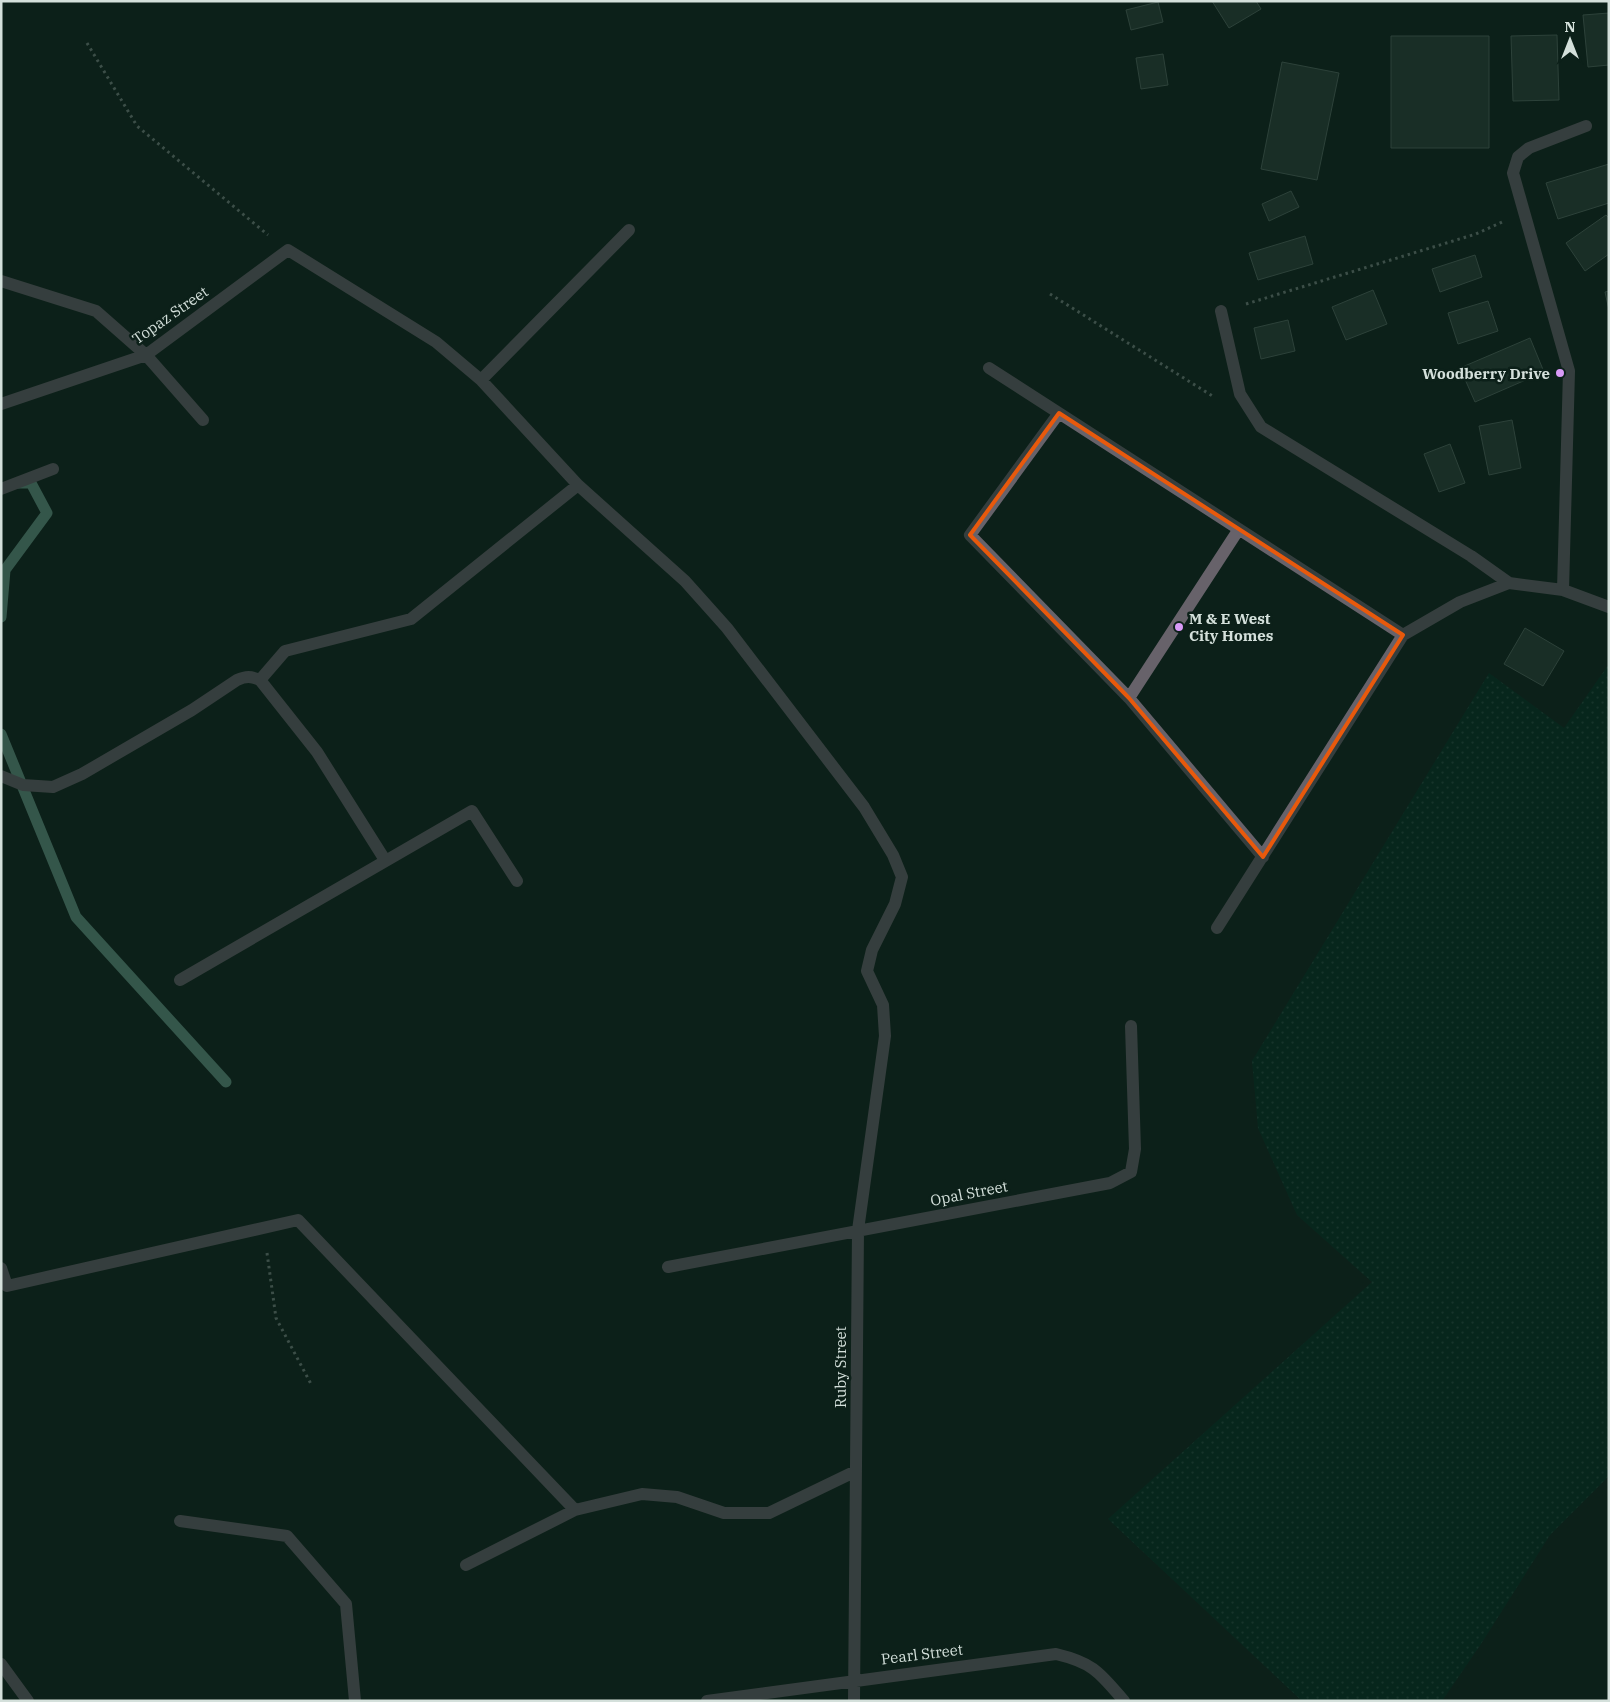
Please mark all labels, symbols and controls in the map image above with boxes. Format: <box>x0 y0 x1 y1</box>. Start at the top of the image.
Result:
north arrow <box>1545 15 1595 65</box>
text: N <box>1564 18 1576 36</box>
street label: Topaz Street <box>128 282 212 348</box>
place label: Woodberry Drive <box>1422 364 1550 383</box>
marker: Woodberry Drive <box>1554 367 1566 379</box>
place label: M & E West City Homes <box>1189 609 1273 645</box>
marker: M & E West City Homes <box>1173 621 1185 633</box>
street label: Opal Street <box>929 1176 1009 1210</box>
street label: Ruby Street <box>831 1326 850 1408</box>
street label: Pearl Street <box>880 1640 964 1668</box>

